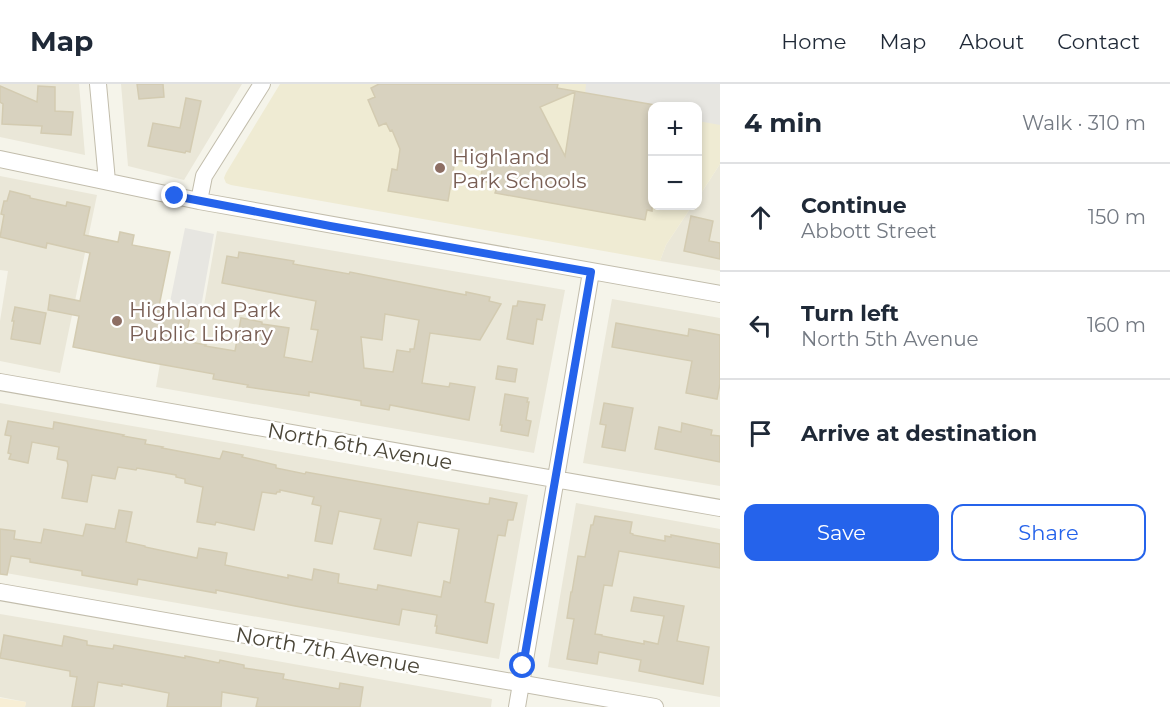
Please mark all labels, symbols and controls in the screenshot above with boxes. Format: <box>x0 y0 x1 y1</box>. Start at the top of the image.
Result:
text: Map <box>30 24 93 58</box>
text: Home <box>781 29 846 54</box>
text: Map <box>879 29 926 54</box>
text: About <box>959 29 1024 54</box>
text: Contact <box>1057 29 1140 54</box>
map controls <box>648 102 702 210</box>
button: + <box>648 102 702 156</box>
text: 4 min <box>744 107 822 139</box>
text: Walk · 310 m <box>1022 111 1146 135</box>
place label: Highland Park Schools <box>452 144 586 193</box>
button: − <box>648 156 702 210</box>
marker: Highland Park Schools <box>433 161 447 175</box>
route end <box>161 182 187 208</box>
text: Continue <box>801 192 907 219</box>
icon: ahead <box>744 201 777 234</box>
text: 150 m <box>1088 205 1146 229</box>
text: Abbott Street <box>801 219 937 243</box>
place label: Highland Park Public Library <box>129 297 281 346</box>
text: Turn left <box>801 300 899 327</box>
icon: left <box>744 309 777 342</box>
text: 160 m <box>1087 313 1146 337</box>
marker: Highland Park Public Library <box>110 314 124 328</box>
text: North 5th Avenue <box>801 327 979 351</box>
street label: North 6th Avenue <box>266 417 454 475</box>
icon: arrive <box>744 417 777 450</box>
text: Arrive at destination <box>801 420 1037 447</box>
button: Save <box>744 504 939 561</box>
button: Share <box>951 504 1146 561</box>
street label: North 7th Avenue <box>234 621 422 679</box>
route start <box>509 652 535 678</box>

